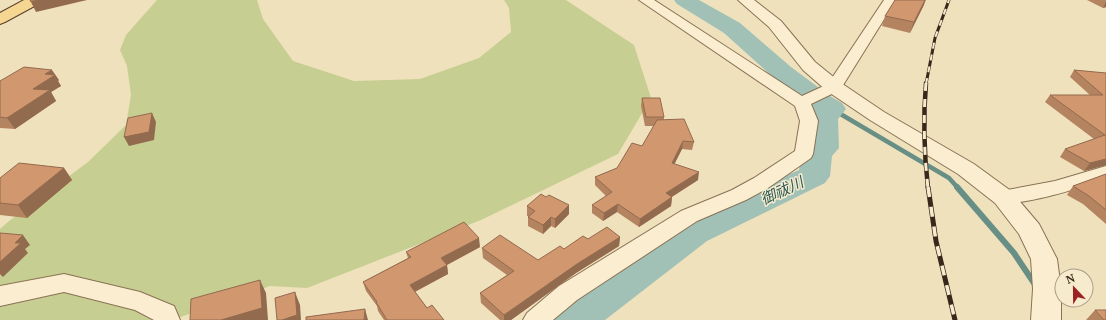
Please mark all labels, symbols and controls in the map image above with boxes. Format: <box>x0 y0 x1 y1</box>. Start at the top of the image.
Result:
water label: 御祓川 <box>757 171 808 209</box>
north arrow <box>1054 268 1094 308</box>
text: N <box>1064 270 1077 287</box>

